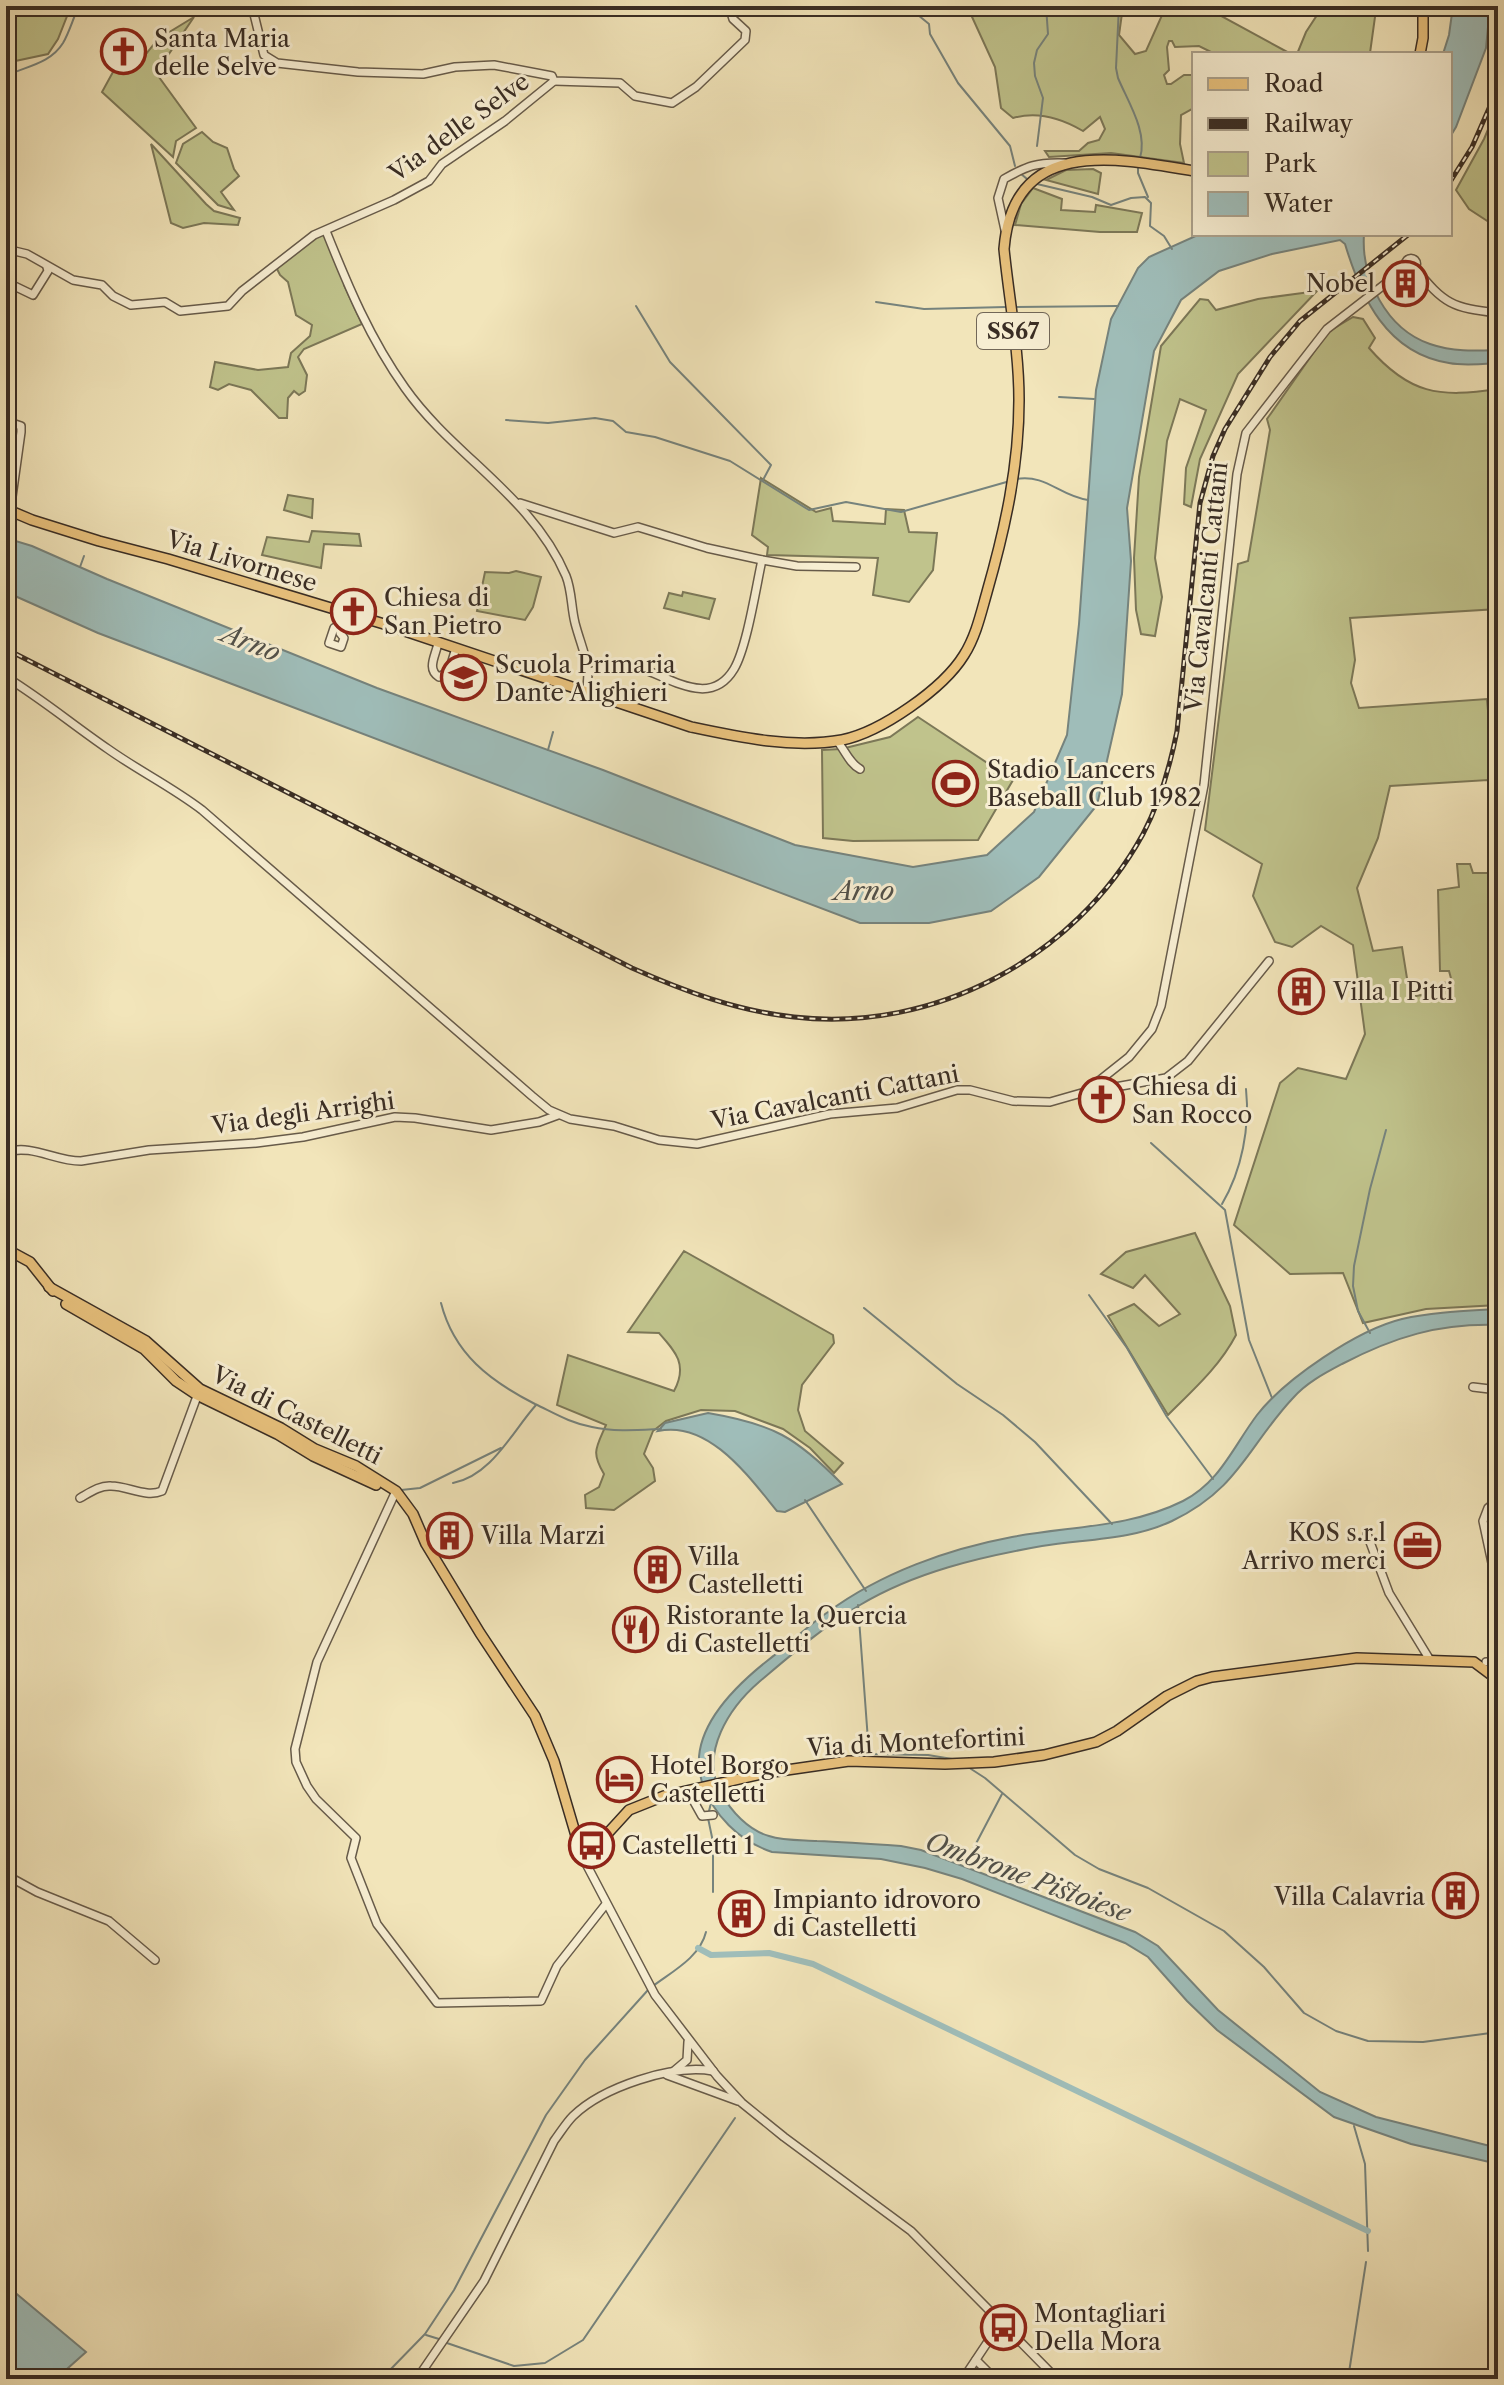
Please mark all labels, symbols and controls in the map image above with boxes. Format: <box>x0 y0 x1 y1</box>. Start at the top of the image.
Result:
place label: Santa Maria delle Selve <box>154 24 290 81</box>
church icon: Santa Maria delle Selve <box>99 28 147 76</box>
legend <box>1192 52 1452 236</box>
street label: Via delle Selve <box>383 66 535 188</box>
text: Road <box>1264 69 1324 98</box>
text: Railway <box>1264 109 1354 138</box>
text: Park <box>1264 149 1317 178</box>
text: Water <box>1263 189 1333 218</box>
building icon: Nobel <box>1382 259 1430 307</box>
place label: Nobel <box>1306 269 1375 298</box>
road number: SS67 <box>977 313 1049 349</box>
street label: Via Cavalcanti Cattani <box>1178 460 1234 715</box>
street label: Via Livornese <box>162 524 321 598</box>
place label: Chiesa di San Pietro <box>384 583 502 640</box>
church icon: Chiesa di San Pietro <box>329 587 377 635</box>
water label: Arno <box>213 616 285 669</box>
place label: Scuola Primaria Dante Alighieri <box>495 650 676 707</box>
school or university icon: Scuola Primaria Dante Alighieri <box>440 654 488 702</box>
place label: Stadio Lancers Baseball Club 1982 <box>987 755 1202 812</box>
sports icon: Stadio Lancers Baseball Club 1982 <box>932 759 980 807</box>
water label: Arno <box>830 875 894 907</box>
building icon: Villa I Pitti <box>1278 967 1326 1015</box>
place label: Villa I Pitti <box>1332 977 1454 1006</box>
street label: Via Cavalcanti Cattani <box>708 1059 961 1135</box>
place label: Chiesa di San Rocco <box>1132 1072 1252 1129</box>
church icon: Chiesa di San Rocco <box>1077 1076 1125 1124</box>
street label: Via degli Arrighi <box>209 1086 396 1140</box>
street label: Via di Castelletti <box>206 1359 387 1470</box>
building icon: Villa Marzi <box>426 1511 474 1559</box>
place label: KOS s.r.l Arrivo merci <box>1241 1518 1386 1575</box>
place label: Villa Marzi <box>480 1521 605 1550</box>
office icon: KOS s.r.l Arrivo merci <box>1393 1522 1441 1570</box>
place label: Villa Castelletti <box>687 1542 803 1599</box>
building icon: Villa Castelletti <box>633 1546 681 1594</box>
place label: Ristorante la Quercia di Castelletti <box>666 1601 907 1658</box>
restaurant icon: Ristorante la Quercia di Castelletti <box>611 1605 659 1653</box>
street label: Via di Montefortini <box>805 1722 1026 1762</box>
place label: Hotel Borgo Castelletti <box>650 1751 789 1808</box>
hotel icon: Hotel Borgo Castelletti <box>595 1755 643 1803</box>
bus stop icon: Castelletti 1 <box>567 1821 615 1869</box>
water label: Ombrone Pistoiese <box>921 1825 1136 1929</box>
place label: Castelletti 1 <box>622 1831 754 1860</box>
building icon: Villa Calavria <box>1432 1872 1480 1920</box>
place label: Villa Calavria <box>1273 1882 1425 1911</box>
place label: Impianto idrovoro di Castelletti <box>773 1885 981 1942</box>
building icon: Impianto idrovoro di Castelletti <box>718 1889 766 1937</box>
place label: Montagliari Della Mora <box>1034 2299 1166 2356</box>
bus stop icon: Montagliari Della Mora <box>979 2303 1027 2351</box>

